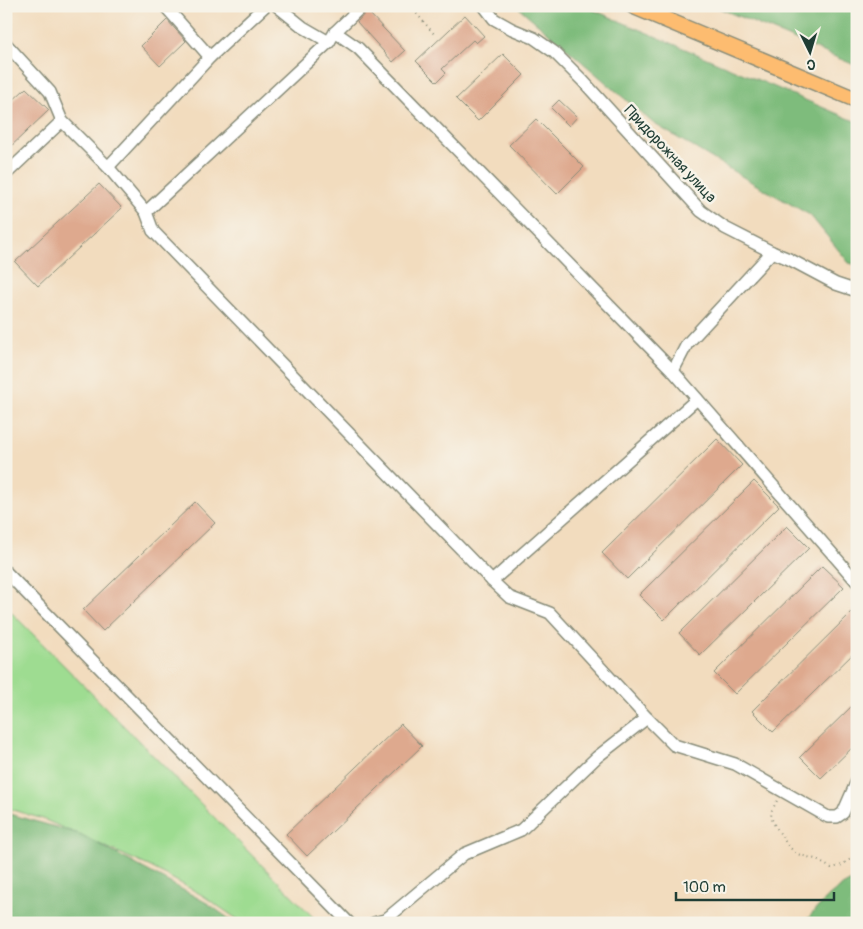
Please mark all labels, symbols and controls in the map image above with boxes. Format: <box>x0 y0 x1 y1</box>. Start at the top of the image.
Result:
north arrow <box>786 28 836 78</box>
text: С <box>806 56 816 73</box>
street label: Придорожная улица <box>620 101 720 207</box>
scale bar <box>676 869 833 901</box>
text: 100 m <box>683 878 726 897</box>

